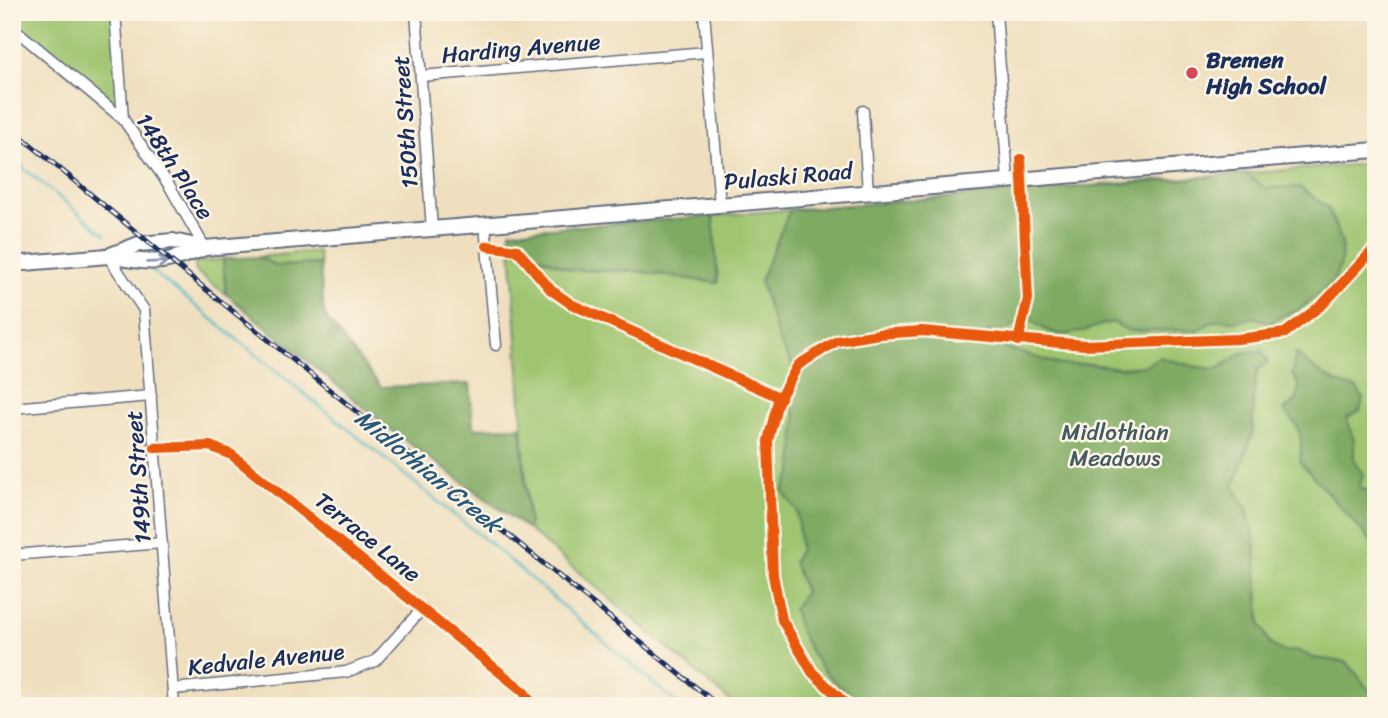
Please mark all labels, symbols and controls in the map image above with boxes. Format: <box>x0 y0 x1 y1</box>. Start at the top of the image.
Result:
street label: Harding Avenue <box>440 21 602 76</box>
place label: Bremen High School <box>1205 40 1328 107</box>
street label: 150th Street <box>380 54 431 190</box>
marker: Bremen High School <box>1184 65 1200 81</box>
street label: 148th Place <box>124 104 225 229</box>
street label: Pulaski Road <box>722 150 856 203</box>
one-way arrow <box>145 255 168 268</box>
water label: Midlothian Creek <box>345 398 513 546</box>
street label: 149th Street <box>113 409 164 545</box>
park label: Midlothian Meadows <box>1061 412 1169 479</box>
street label: Terrace Lane <box>305 481 430 594</box>
street label: Kedvale Avenue <box>186 631 346 688</box>

